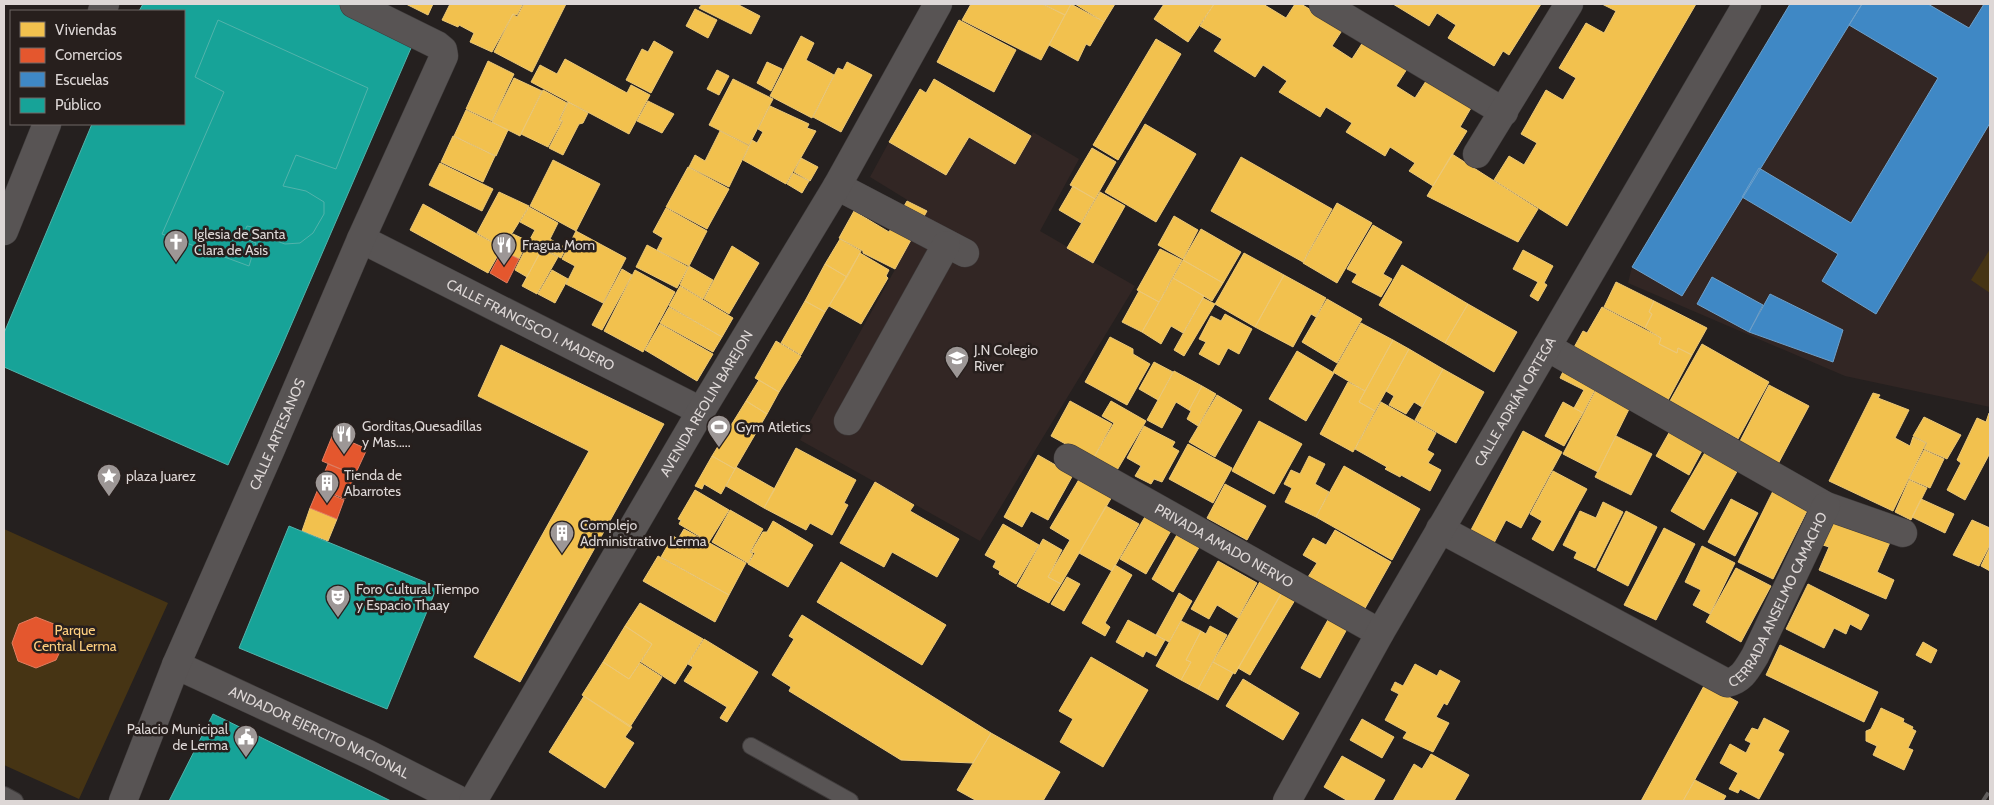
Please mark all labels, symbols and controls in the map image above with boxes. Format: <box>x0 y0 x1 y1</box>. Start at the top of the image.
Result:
legend <box>10 10 185 125</box>
text: Viviendas <box>55 21 116 39</box>
text: Comercios <box>55 46 122 64</box>
text: Escuelas <box>55 71 109 89</box>
text: Público <box>55 96 101 114</box>
place label: Iglesia de Santa Clara de Asis <box>194 225 286 259</box>
church icon: Iglesia de Santa Clara de Asis <box>163 229 189 263</box>
restaurant icon: Fragua Mom <box>491 232 517 266</box>
place label: Fragua Mom <box>522 236 595 254</box>
street label: CALLE FRANCISCO I. MADERO <box>443 275 618 375</box>
street label: AVENIDA REOLIN BAREJON <box>656 327 757 480</box>
street label: CALLE ADRIÁN ORTEGA <box>1470 333 1560 469</box>
place label: J.N Colegio River <box>973 341 1038 375</box>
school or university icon: J.N Colegio River <box>944 345 970 379</box>
street label: CALLE ARTESANOS <box>245 376 309 493</box>
sports icon: Gym Atletics <box>706 414 732 448</box>
place label: Gorditas,Quesadillas y Mas..... <box>362 417 482 451</box>
place label: Gym Atletics <box>736 418 811 436</box>
restaurant icon: Gorditas,Quesadillas y Mas..... <box>331 421 357 455</box>
place icon: plaza Juarez <box>96 463 122 497</box>
place label: Tienda de Abarrotes <box>344 466 402 500</box>
place label: plaza Juarez <box>126 467 196 485</box>
building icon: Tienda de Abarrotes <box>314 470 340 504</box>
street label: PRIVADA AMADO NERVO <box>1152 500 1297 592</box>
street label: CERRADA ANSELMO CAMACHO <box>1725 509 1831 691</box>
place label: Complejo Administrativo Lerma <box>580 516 707 550</box>
building icon: Complejo Administrativo Lerma <box>549 520 575 554</box>
place label: Foro Cultural Tiempo y Espacio Thaay <box>356 580 480 614</box>
theatre icon: Foro Cultural Tiempo y Espacio Thaay <box>325 584 351 618</box>
park label: Parque Central Lerma <box>34 621 117 655</box>
street label: ANDADOR EJERCITO NACIONAL <box>226 682 412 782</box>
place label: Palacio Municipal de Lerma <box>127 720 229 754</box>
public building icon: Palacio Municipal de Lerma <box>233 724 259 758</box>

